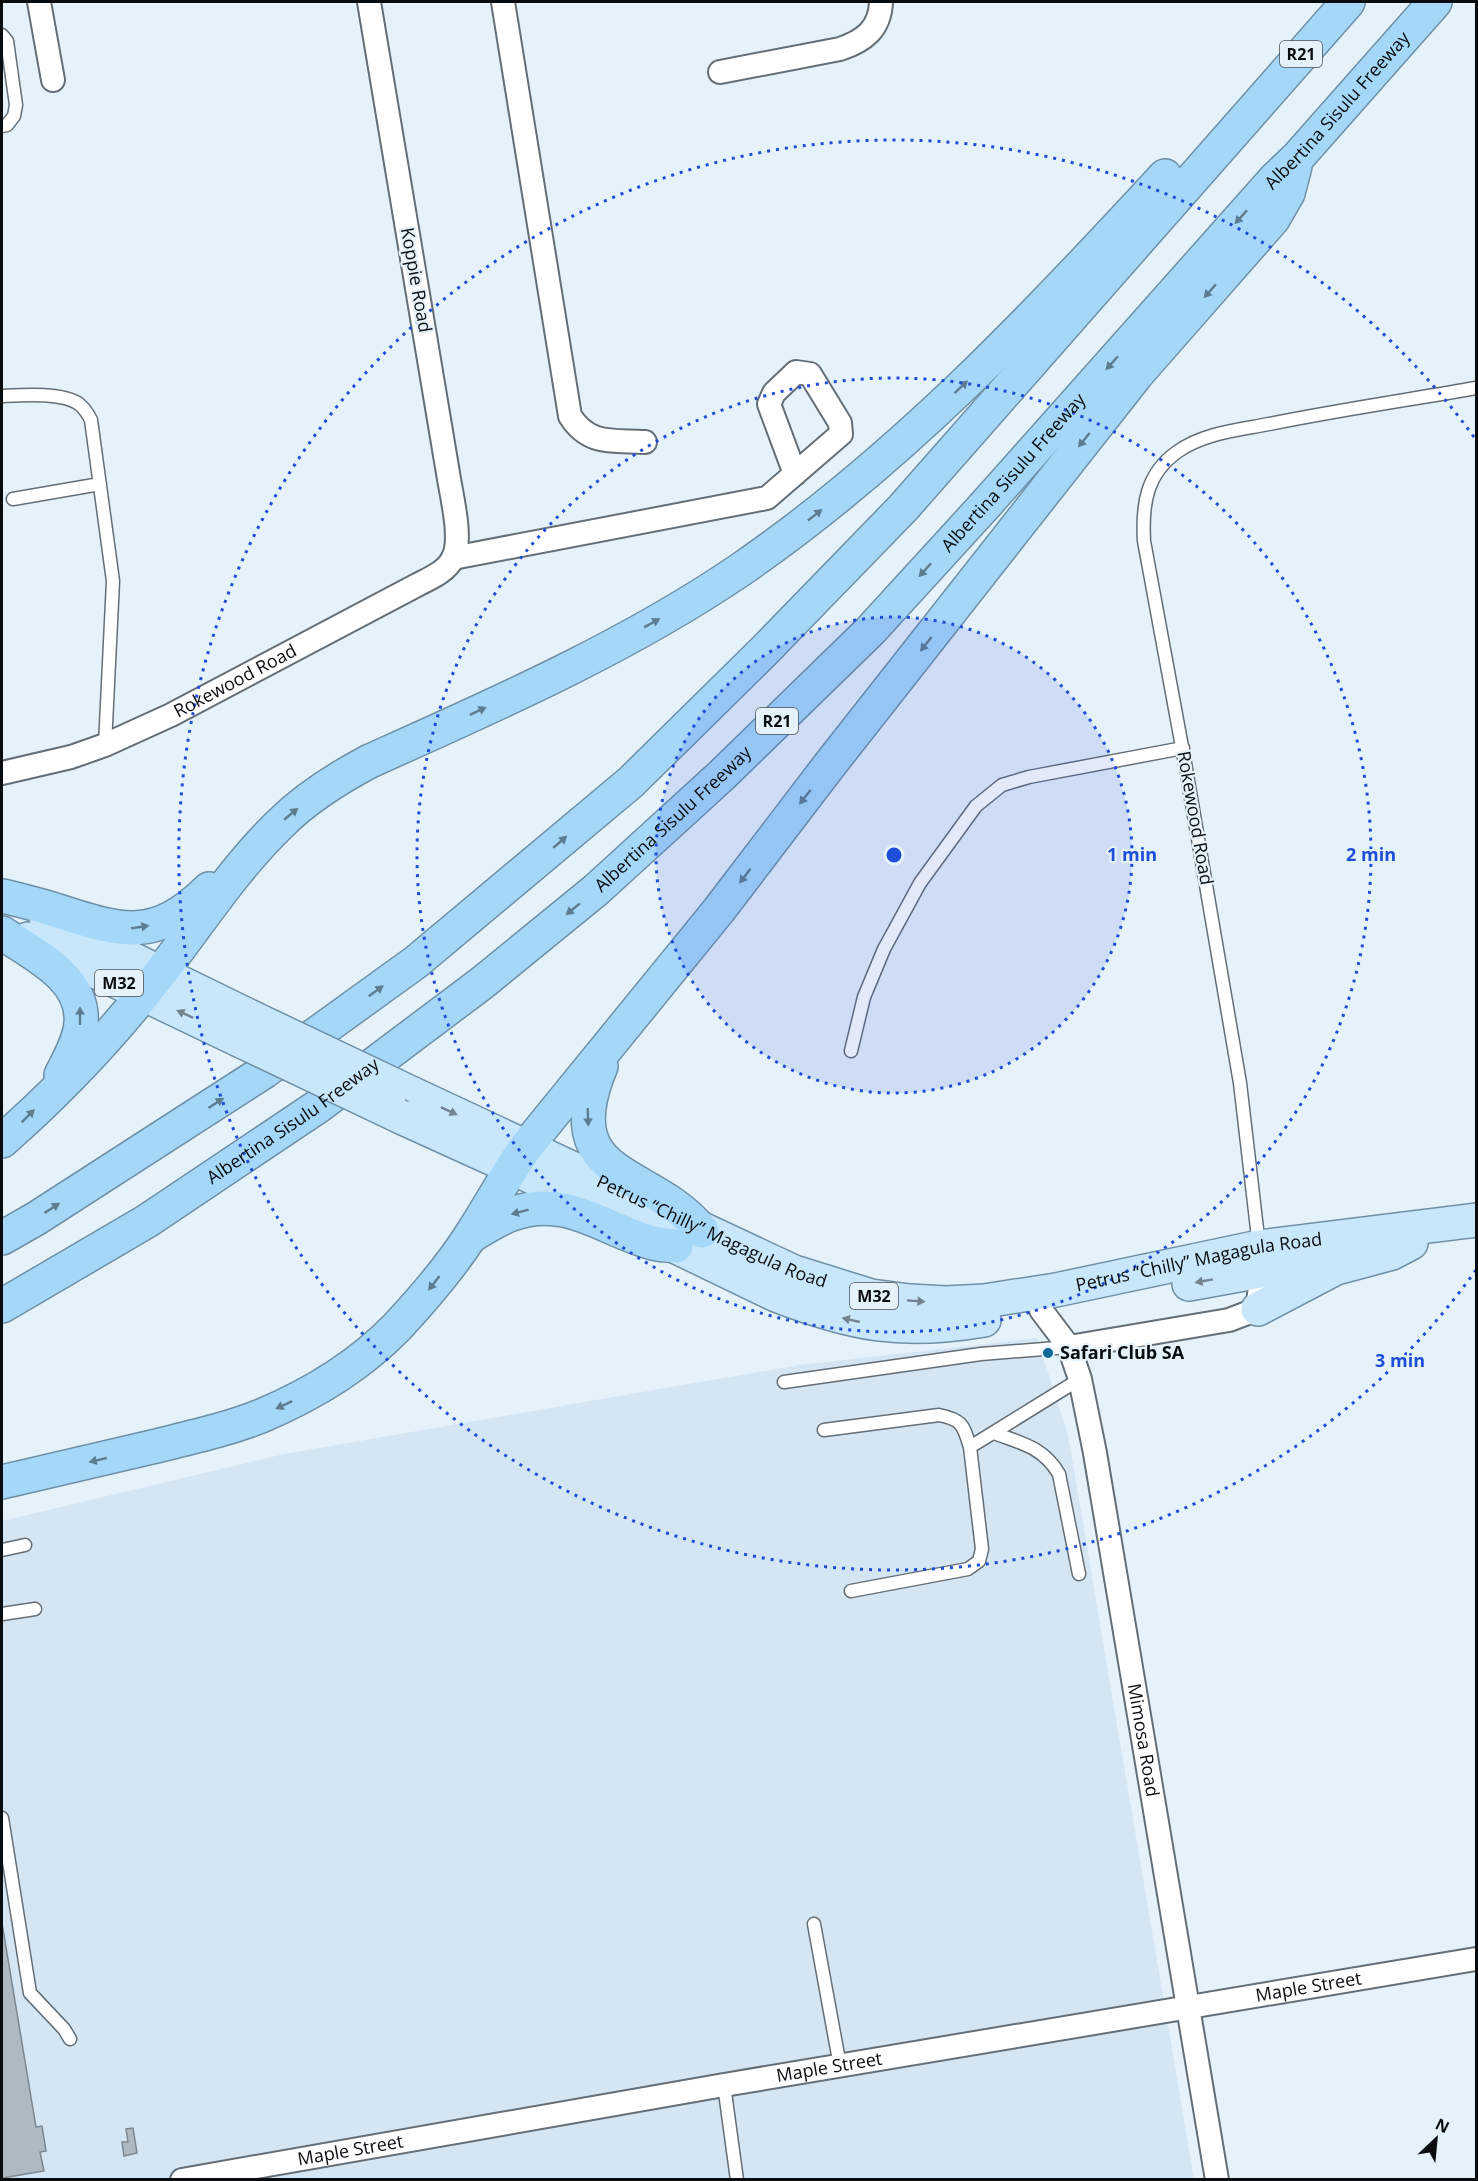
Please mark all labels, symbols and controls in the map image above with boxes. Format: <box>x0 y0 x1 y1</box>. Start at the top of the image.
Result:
street label: Albertina Sisulu Freeway <box>1259 25 1415 194</box>
road number: R21 <box>1280 41 1322 67</box>
one-way arrow <box>1235 209 1248 224</box>
street label: Koppie Road <box>396 225 438 334</box>
one-way arrow <box>1204 283 1217 298</box>
one-way arrow <box>1106 355 1119 370</box>
one-way arrow <box>954 380 968 394</box>
street label: Albertina Sisulu Freeway <box>935 387 1091 557</box>
one-way arrow <box>1078 432 1091 447</box>
one-way arrow <box>807 510 822 522</box>
one-way arrow <box>919 562 932 577</box>
one-way arrow <box>644 618 661 628</box>
one-way arrow <box>920 636 932 651</box>
street label: Rokewood Road <box>169 638 300 723</box>
one-way arrow <box>470 707 487 716</box>
road number: R21 <box>756 708 798 734</box>
street label: Albertina Sisulu Freeway <box>589 739 757 897</box>
street label: Rokewood Road <box>1172 749 1220 887</box>
one-way arrow <box>800 790 812 805</box>
one-way arrow <box>283 808 298 821</box>
one-way arrow <box>552 836 567 849</box>
text: 1 min <box>1107 842 1157 866</box>
text: 2 min <box>1346 842 1396 866</box>
centre of rings <box>884 845 904 865</box>
one-way arrow <box>739 869 751 884</box>
one-way arrow <box>565 902 581 915</box>
one-way arrow <box>131 923 150 932</box>
road number: M32 <box>95 970 143 996</box>
one-way arrow <box>367 985 383 997</box>
one-way arrow <box>75 1007 85 1026</box>
one-way arrow <box>175 1009 193 1019</box>
street label: Albertina Sisulu Freeway <box>201 1051 384 1189</box>
one-way arrow <box>208 1098 224 1109</box>
one-way arrow <box>440 1106 457 1115</box>
one-way arrow <box>584 1108 593 1127</box>
one-way arrow <box>21 1110 35 1124</box>
street label: Petrus “Chilly” Magagula Road <box>593 1169 830 1293</box>
one-way arrow <box>44 1203 60 1214</box>
one-way arrow <box>511 1208 529 1217</box>
street label: Petrus “Chilly” Magagula Road <box>1073 1226 1323 1297</box>
one-way arrow <box>429 1276 441 1291</box>
one-way arrow <box>1194 1277 1213 1286</box>
road number: M32 <box>850 1283 898 1309</box>
one-way arrow <box>907 1297 926 1306</box>
one-way arrow <box>842 1314 860 1324</box>
place label: Safari Club SA <box>1060 1340 1185 1364</box>
marker: Safari Club SA <box>1041 1346 1055 1360</box>
text: 3 min <box>1375 1348 1425 1372</box>
one-way arrow <box>276 1400 293 1409</box>
one-way arrow <box>89 1455 107 1465</box>
street label: Mimosa Road <box>1123 1682 1165 1799</box>
street label: Maple Street <box>1254 1965 1363 2007</box>
street label: Maple Street <box>774 2046 884 2087</box>
north arrow <box>1406 2109 1466 2169</box>
text: N <box>1432 2113 1453 2138</box>
street label: Maple Street <box>296 2128 405 2171</box>

